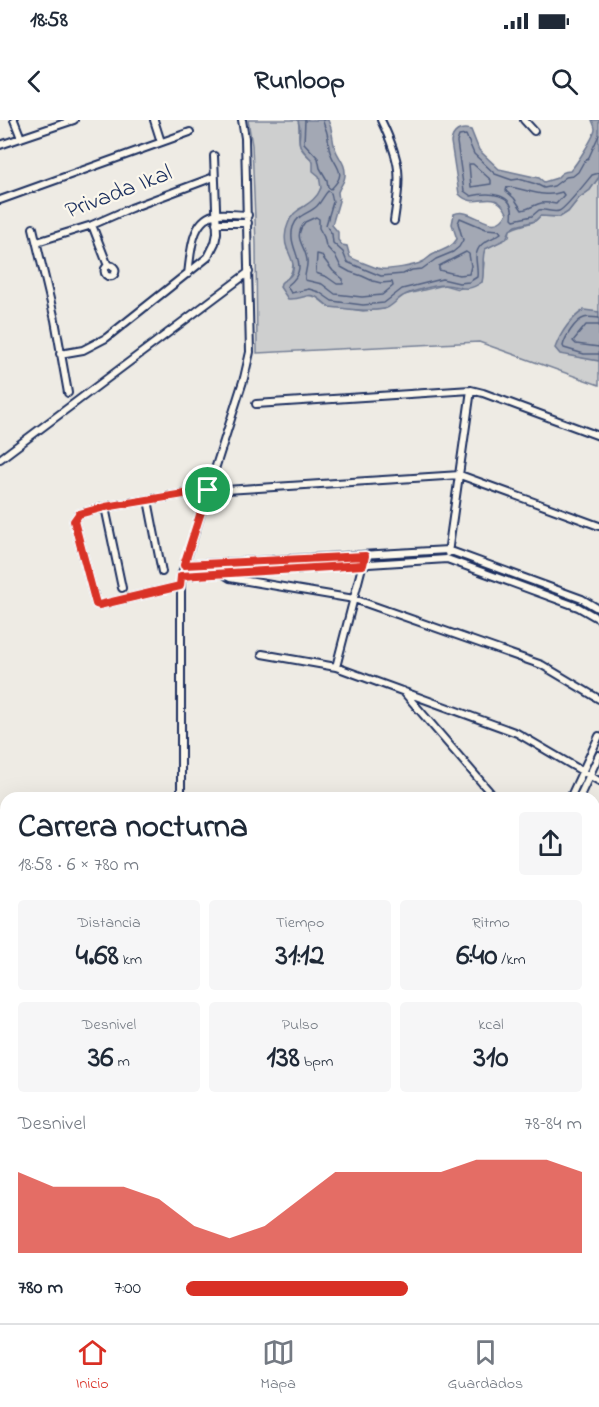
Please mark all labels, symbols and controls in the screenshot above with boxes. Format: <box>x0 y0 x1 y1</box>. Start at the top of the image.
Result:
text: 18:58 <box>30 5 68 37</box>
text: Runloop <box>254 62 345 101</box>
icon: back <box>18 65 51 98</box>
icon: search <box>548 65 581 98</box>
street label: Privada Ikal <box>60 157 178 229</box>
pin <box>182 464 233 515</box>
icon: arrive <box>191 473 224 506</box>
text: Carrera nocturna <box>18 804 248 852</box>
button: share <box>519 812 582 875</box>
text: 18:58 · 6 × 780 m <box>18 851 139 880</box>
text: Distancia <box>77 911 141 935</box>
text: Tiempo <box>276 911 324 935</box>
text: Ritmo <box>472 911 510 935</box>
text: 4.68 <box>76 935 119 979</box>
text: 31:12 <box>276 935 324 979</box>
text: 6:40 <box>456 935 497 979</box>
text: km <box>119 948 142 972</box>
text: /km <box>497 948 526 972</box>
text: Desnivel <box>82 1013 136 1037</box>
text: Pulso <box>282 1013 318 1037</box>
text: kcal <box>478 1013 504 1037</box>
text: 36 <box>88 1037 114 1081</box>
text: 138 <box>267 1037 300 1081</box>
text: 310 <box>474 1037 508 1081</box>
text: m <box>114 1050 130 1074</box>
text: bpm <box>300 1050 333 1074</box>
text: Desnivel <box>18 1110 86 1139</box>
text: 78–84 m <box>524 1110 582 1139</box>
text: 780 m <box>18 1274 63 1303</box>
text: 7:00 <box>114 1274 141 1303</box>
tab: Inicio <box>76 1336 109 1396</box>
tab: Mapa <box>260 1336 296 1396</box>
tab: Guardados <box>447 1336 523 1396</box>

